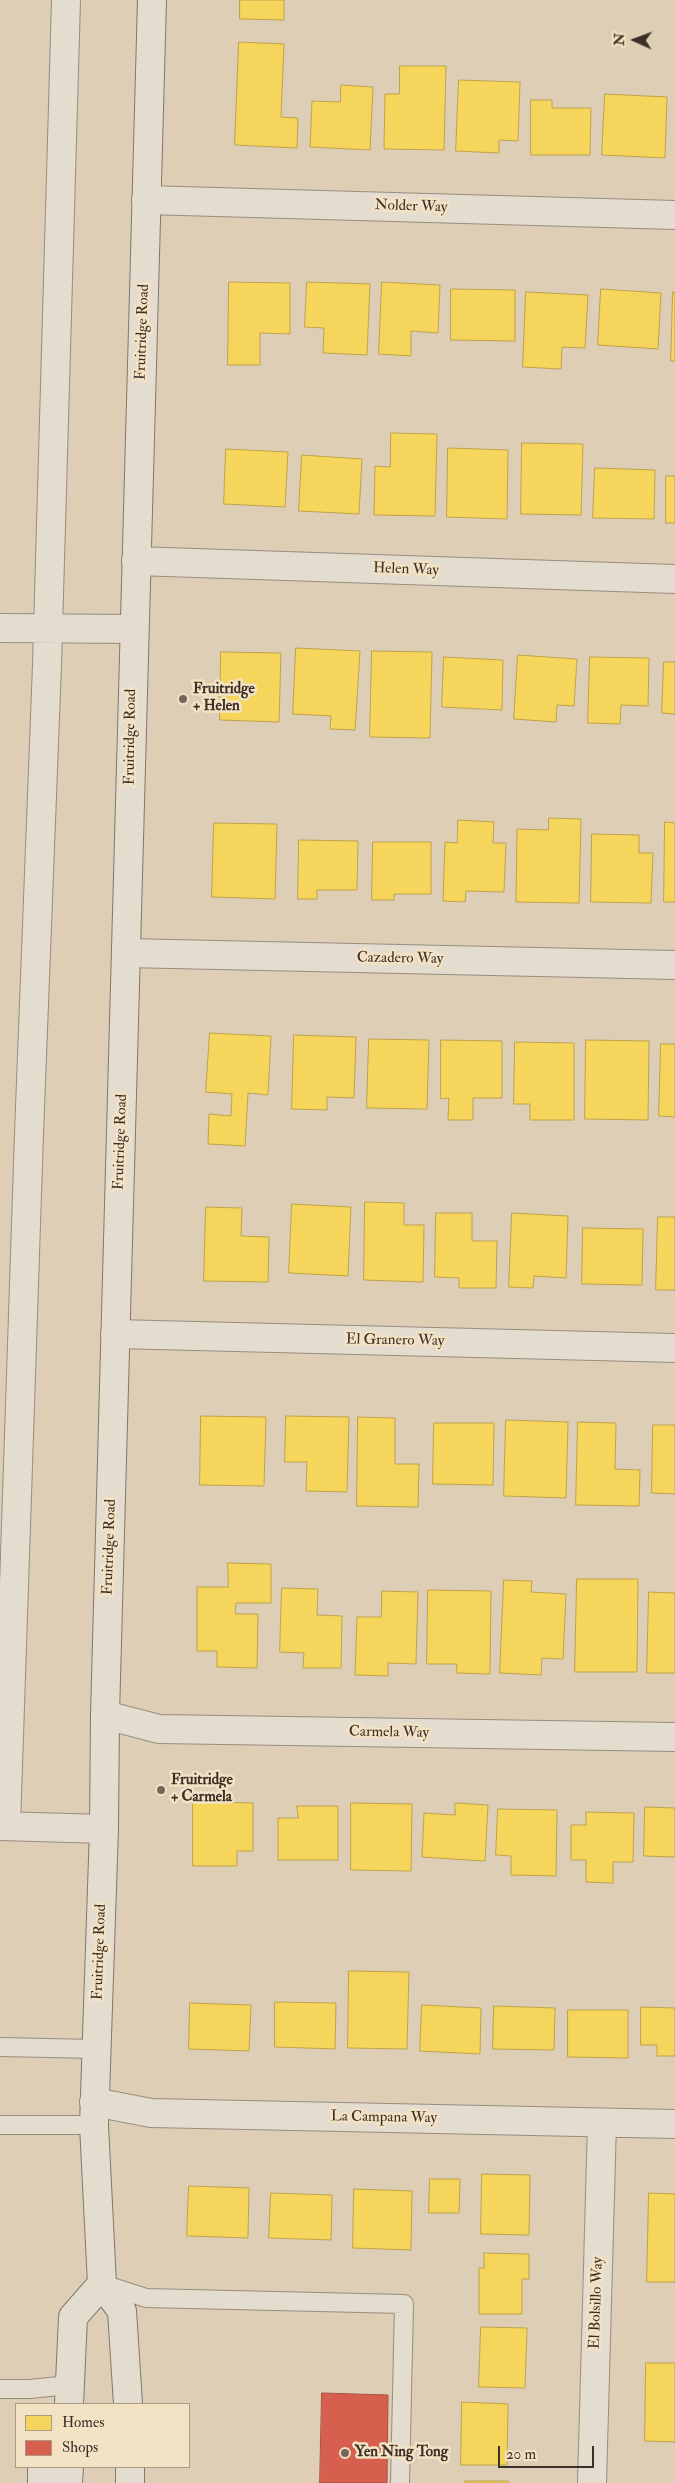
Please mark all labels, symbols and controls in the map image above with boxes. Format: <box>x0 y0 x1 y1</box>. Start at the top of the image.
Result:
north arrow <box>610 15 660 65</box>
text: N <box>611 33 628 46</box>
street label: Nolder Way <box>374 197 448 217</box>
street label: Fruitridge Road <box>132 284 154 380</box>
street label: Helen Way <box>373 560 439 580</box>
place label: Fruitridge + Helen <box>193 681 255 716</box>
street label: Fruitridge Road <box>121 689 141 785</box>
marker: Fruitridge + Helen <box>177 693 189 705</box>
street label: Cazadero Way <box>357 949 443 969</box>
street label: Fruitridge Road <box>110 1094 132 1190</box>
street label: El Granero Way <box>346 1331 444 1351</box>
street label: Fruitridge Road <box>99 1499 121 1595</box>
street label: Carmela Way <box>349 1723 429 1743</box>
place label: Fruitridge + Carmela <box>171 1772 233 1807</box>
marker: Fruitridge + Carmela <box>155 1784 167 1796</box>
street label: Fruitridge Road <box>89 1904 111 2000</box>
street label: La Campana Way <box>331 2108 437 2128</box>
street label: El Bolsillo Way <box>586 2257 608 2349</box>
legend <box>15 2403 190 2468</box>
text: Homes <box>62 2413 104 2432</box>
scale bar <box>500 2436 596 2468</box>
text: Shops <box>62 2438 98 2457</box>
place label: Yen Ning Tong <box>355 2444 448 2462</box>
text: 20 m <box>506 2445 536 2464</box>
marker: Yen Ning Tong <box>339 2447 351 2459</box>

